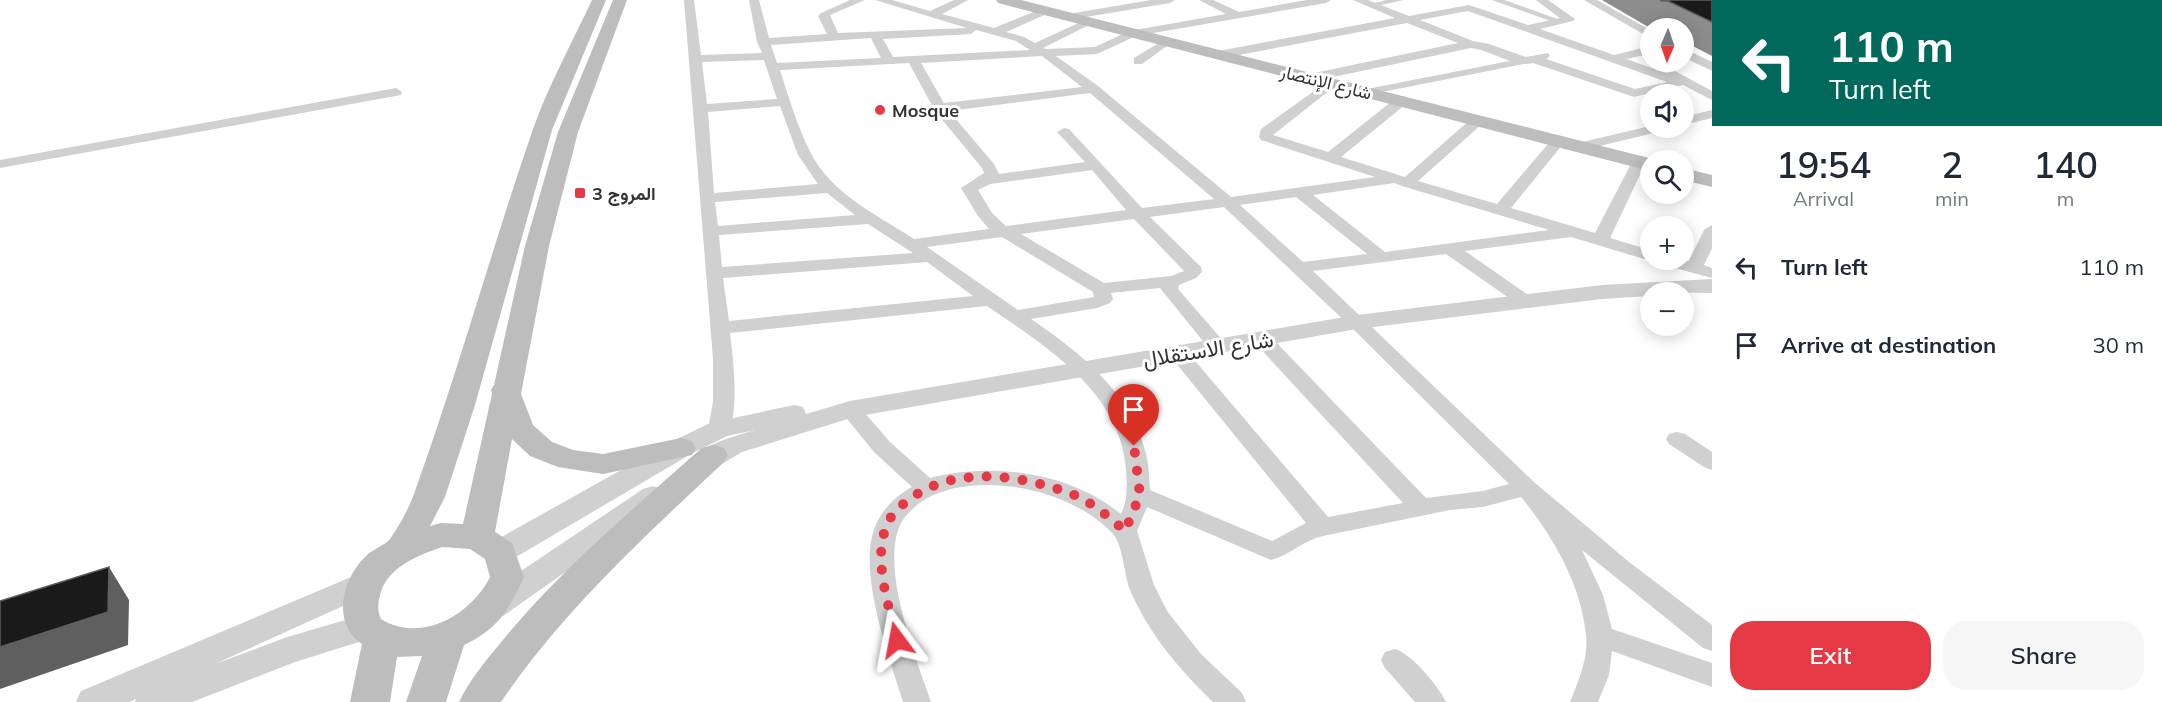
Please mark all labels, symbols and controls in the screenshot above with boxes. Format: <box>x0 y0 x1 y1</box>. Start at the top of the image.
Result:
north arrow <box>1640 18 1694 72</box>
map controls <box>1640 18 1694 336</box>
text: 110 m <box>1829 20 1954 73</box>
icon: left <box>1730 24 1808 102</box>
street label: شارع الإنتصار <box>1277 59 1374 105</box>
text: Turn left <box>1829 72 1931 106</box>
button: sound <box>1640 84 1694 138</box>
place label: Mosque <box>892 99 959 122</box>
marker: Mosque <box>873 103 887 117</box>
text: 19:54 <box>1776 142 1871 187</box>
text: 2 <box>1941 142 1963 187</box>
text: 140 <box>2033 142 2098 187</box>
button: search <box>1640 150 1694 204</box>
place label: المروج 3 <box>592 182 656 206</box>
marker: المروج 3 <box>573 186 587 200</box>
text: Arrival <box>1793 186 1854 211</box>
text: min <box>1935 186 1969 211</box>
text: m <box>2057 186 2074 211</box>
button: + <box>1640 216 1694 270</box>
icon: left <box>1730 251 1763 284</box>
text: Turn left <box>1781 253 1868 281</box>
text: 110 m <box>2079 253 2144 281</box>
button: − <box>1640 282 1694 336</box>
street label: شارع الاستقلال <box>1141 325 1275 374</box>
icon: arrive <box>1730 329 1763 362</box>
text: Arrive at destination <box>1781 331 1996 359</box>
text: 30 m <box>2093 331 2144 359</box>
pin <box>1108 384 1159 446</box>
icon: arrive <box>1117 393 1150 426</box>
position arrow <box>865 608 929 672</box>
button: Exit <box>1730 621 1931 690</box>
button: Share <box>1943 621 2144 690</box>

